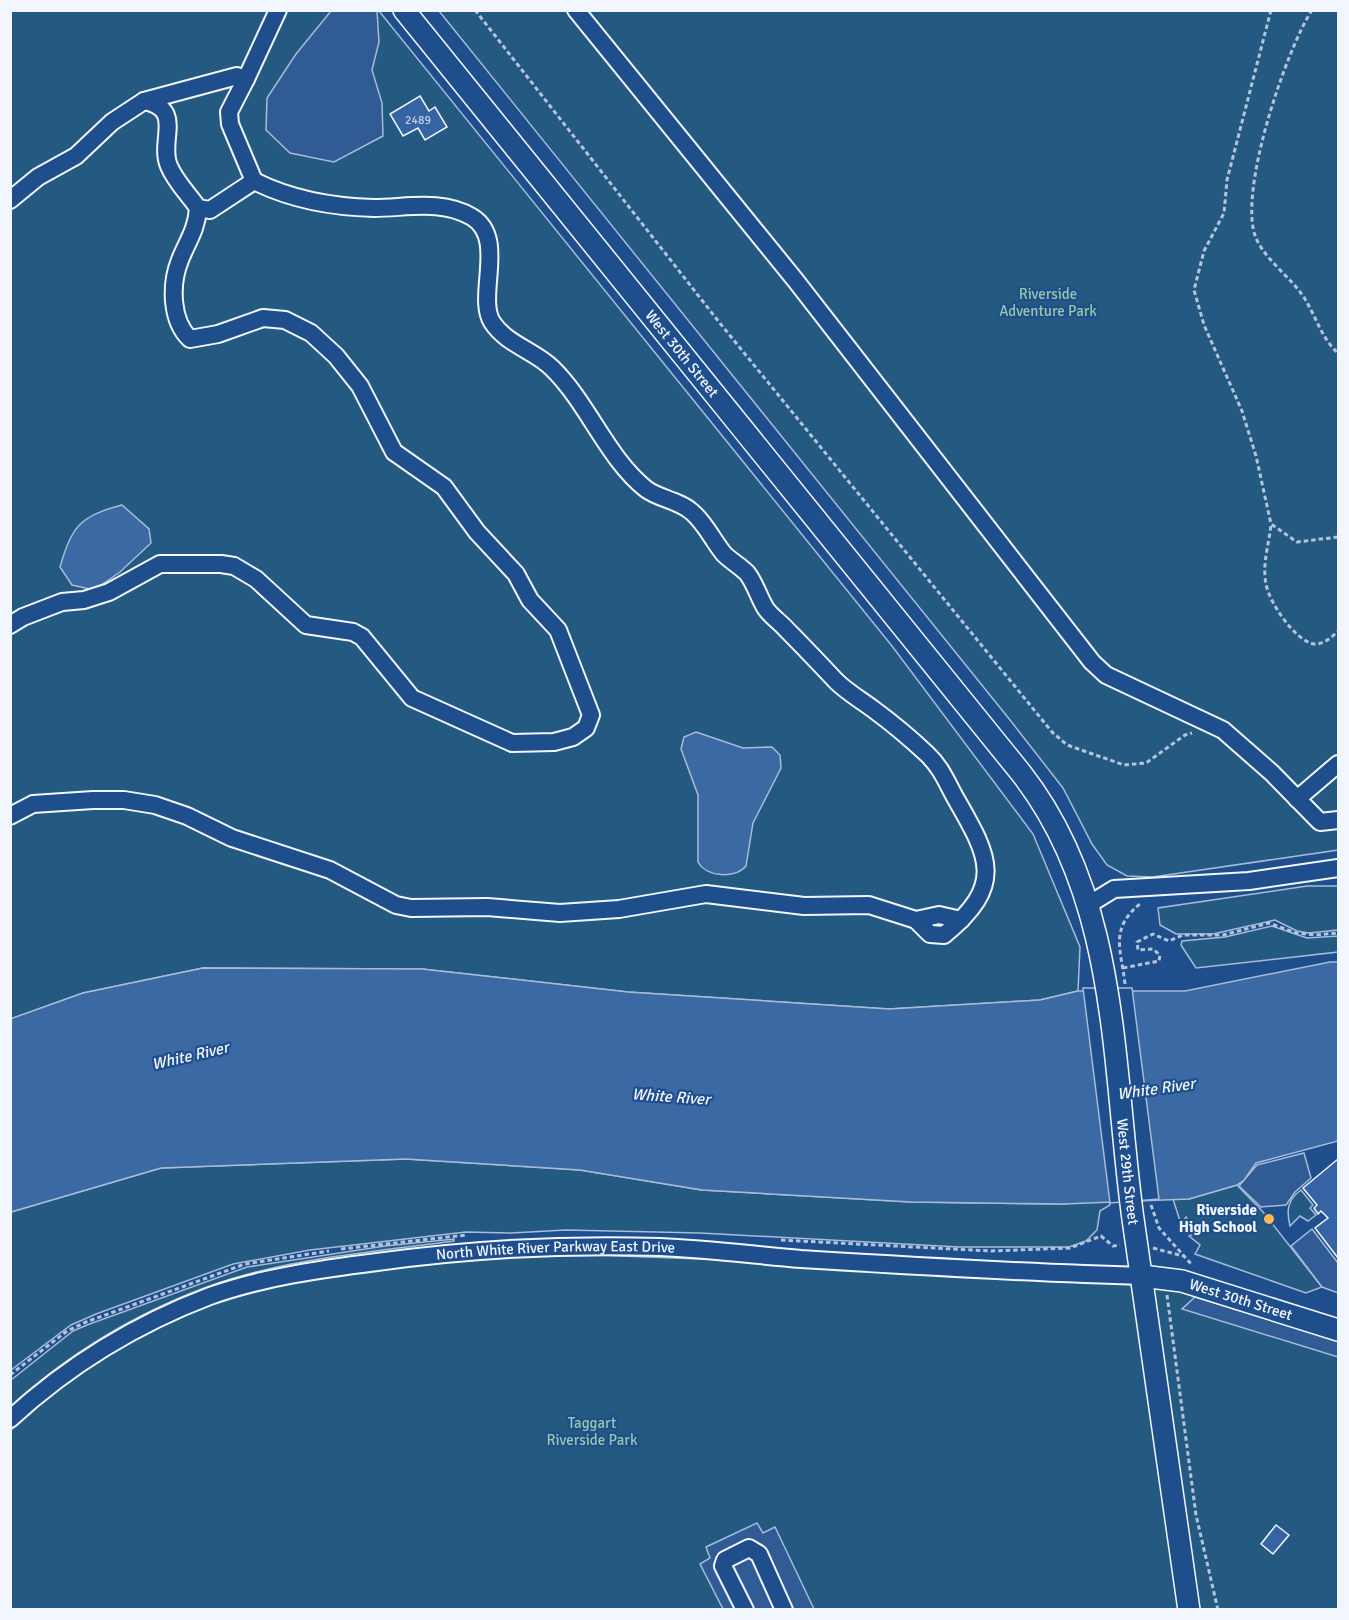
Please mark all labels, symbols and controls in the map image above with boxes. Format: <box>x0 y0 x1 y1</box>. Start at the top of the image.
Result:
house number: 2489 <box>405 113 431 128</box>
park label: Riverside Adventure Park <box>999 285 1097 320</box>
street label: West 30th Street <box>641 306 723 401</box>
water label: White River <box>150 1037 233 1075</box>
water label: White River <box>1116 1073 1198 1104</box>
water label: White River <box>631 1084 713 1110</box>
street label: West 29th Street <box>1113 1118 1143 1226</box>
place label: Riverside High School <box>1179 1201 1257 1236</box>
marker: Riverside High School <box>1262 1212 1276 1226</box>
street label: North White River Parkway East Drive <box>435 1237 676 1264</box>
street label: West 30th Street <box>1187 1275 1295 1324</box>
park label: Taggart Riverside Park <box>547 1414 638 1449</box>

